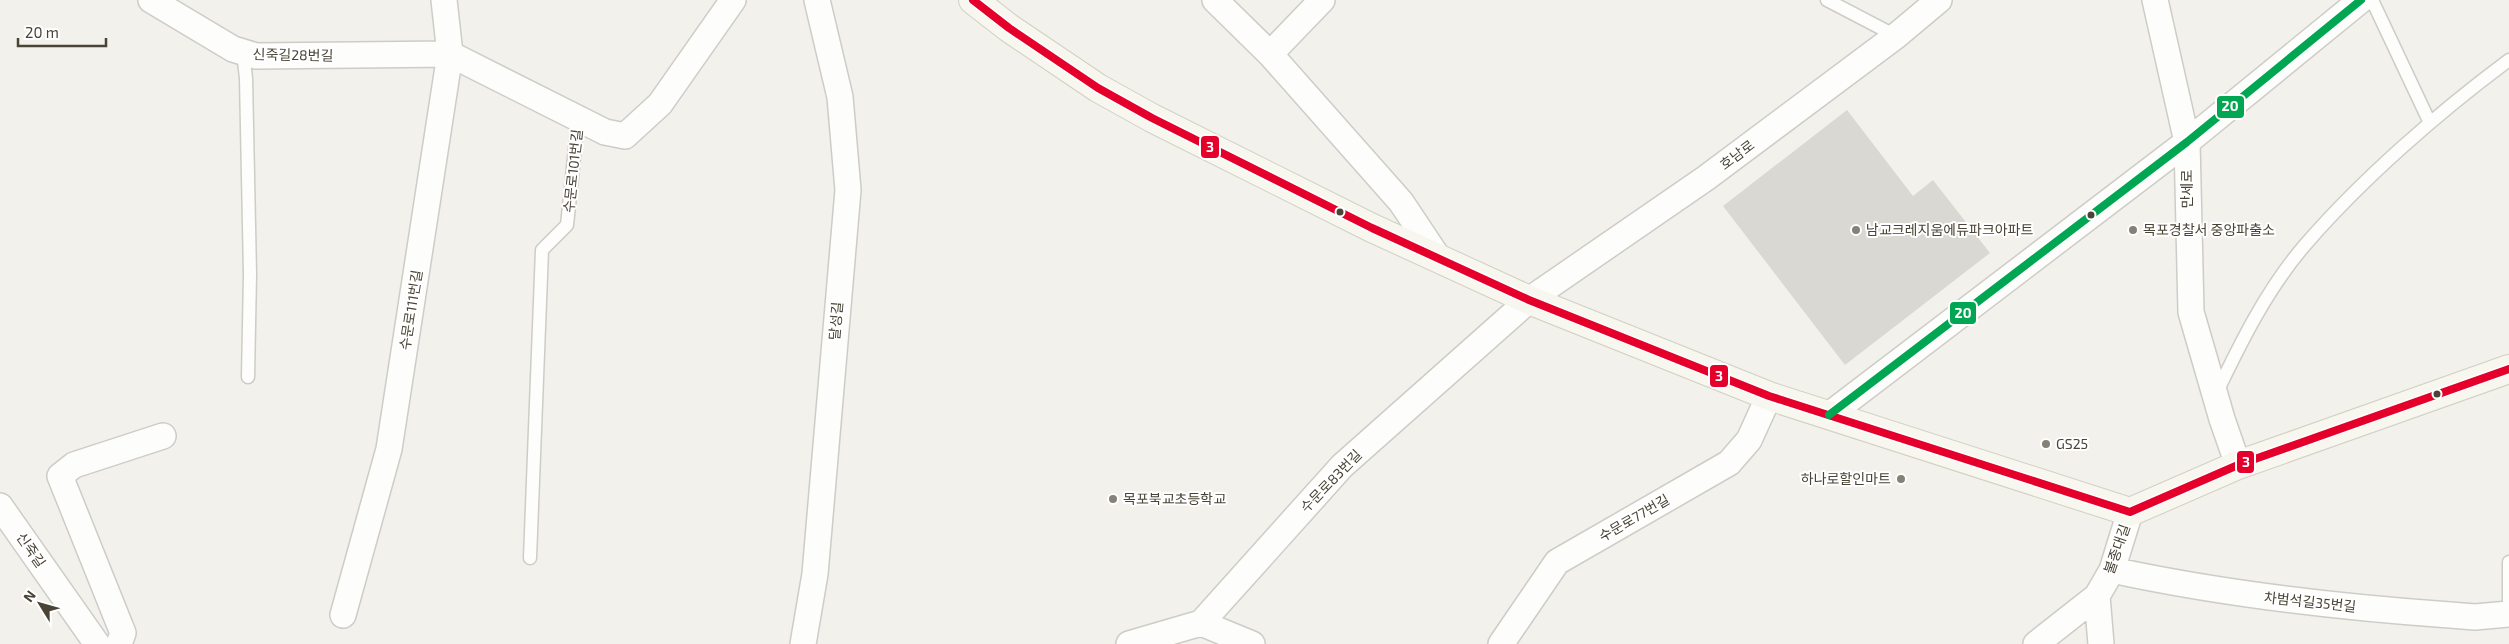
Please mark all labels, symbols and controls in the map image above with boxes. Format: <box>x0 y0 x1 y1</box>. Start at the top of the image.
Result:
scale bar <box>18 15 105 47</box>
text: 20 m <box>25 23 59 41</box>
street label: 신죽길28번길 <box>252 45 334 64</box>
line badge: 20 <box>2216 95 2245 119</box>
text: 20 <box>2222 97 2239 114</box>
street label: 수문로101번길 <box>560 128 585 214</box>
line badge: 3 <box>1200 135 1220 159</box>
street label: 호남로 <box>1716 136 1757 173</box>
text: 3 <box>1206 138 1214 155</box>
street label: 만세로 <box>2178 170 2195 208</box>
unlabelled marker <box>1335 207 1345 217</box>
unlabelled marker <box>2086 210 2096 220</box>
place label: 남교크레지움에듀파크아파트 <box>1866 221 2034 238</box>
place label: 목포경찰서 중앙파출소 <box>2143 221 2275 238</box>
marker: 남교크레지움에듀파크아파트 <box>1850 224 1862 236</box>
marker: 목포경찰서 중앙파출소 <box>2127 224 2139 236</box>
street label: 수문로111번길 <box>396 269 425 351</box>
street label: 달성길 <box>825 301 846 341</box>
line badge: 20 <box>1949 301 1977 325</box>
text: 20 <box>1955 304 1972 321</box>
line badge: 3 <box>1709 364 1729 388</box>
text: 3 <box>1715 367 1723 384</box>
unlabelled marker <box>2432 389 2442 399</box>
place label: GS25 <box>2056 435 2088 452</box>
marker: GS25 <box>2040 438 2052 450</box>
street label: 수문로83번길 <box>1297 446 1365 516</box>
line badge: 3 <box>2236 450 2255 474</box>
text: 3 <box>2242 453 2250 470</box>
place label: 하나로할인마트 <box>1801 470 1891 487</box>
marker: 하나로할인마트 <box>1895 473 1907 485</box>
place label: 목포북교초등학교 <box>1123 490 1226 507</box>
street label: 수문로77번길 <box>1595 491 1672 545</box>
marker: 목포북교초등학교 <box>1107 493 1119 505</box>
street label: 불종대길 <box>2100 522 2133 576</box>
street label: 신죽길 <box>13 529 49 570</box>
north arrow <box>15 579 65 629</box>
text: N <box>19 587 39 605</box>
street label: 차범석길35번길 <box>2263 588 2357 615</box>

